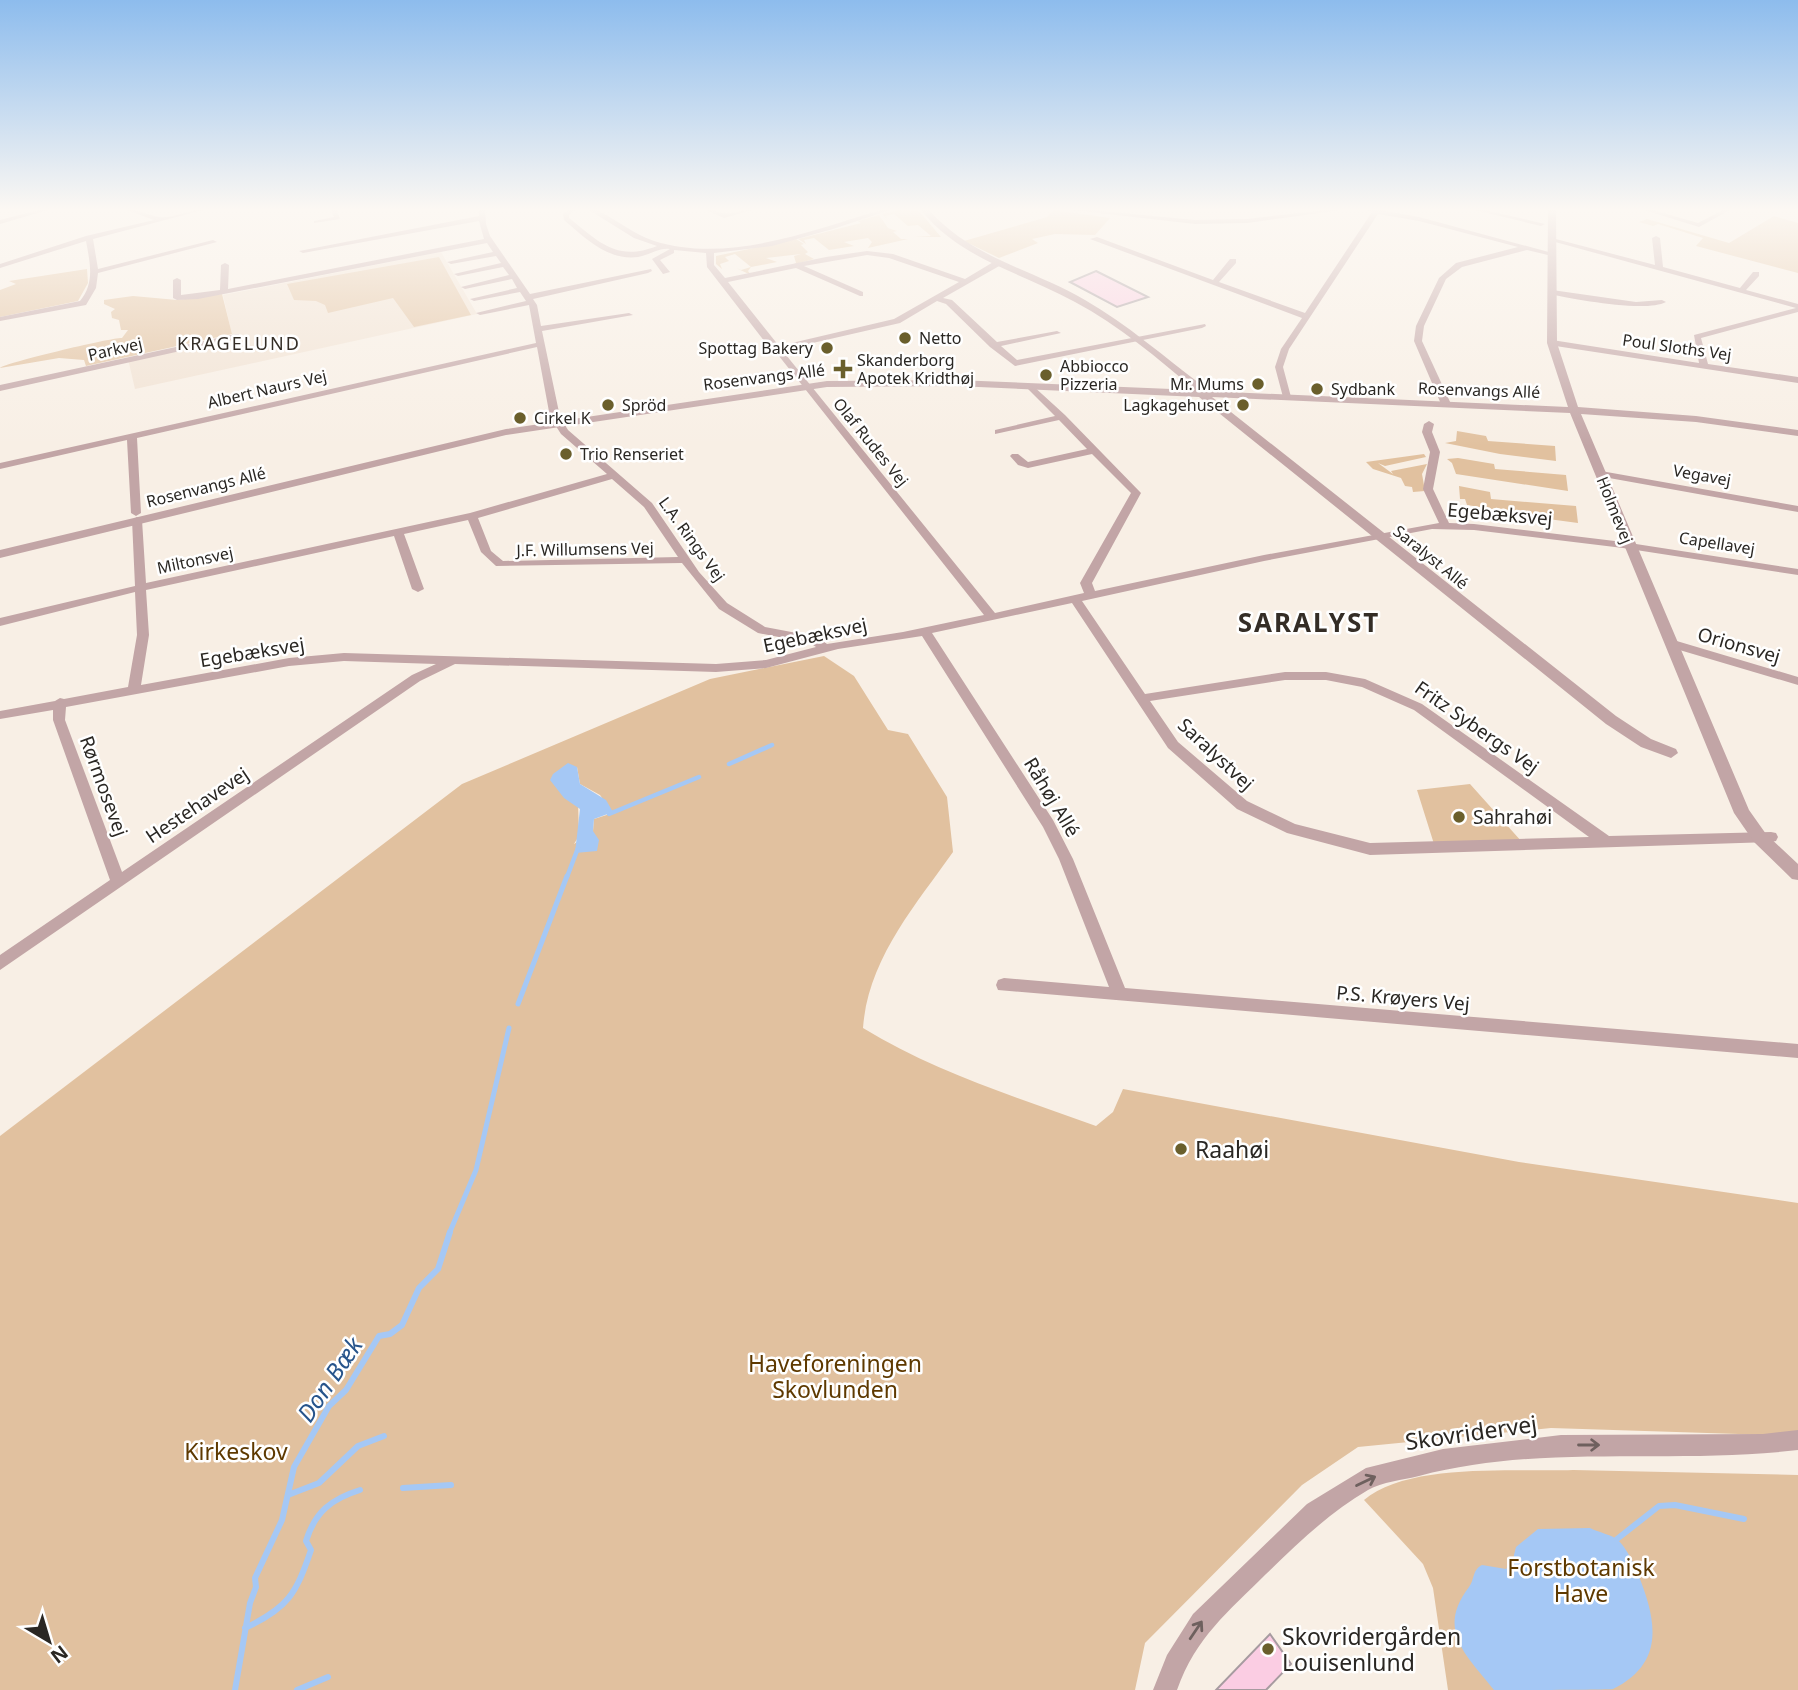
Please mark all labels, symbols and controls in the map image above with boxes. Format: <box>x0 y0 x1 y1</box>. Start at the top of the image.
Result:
place label: Netto <box>919 327 961 349</box>
street label: Poul Sloths Vej <box>1621 328 1733 366</box>
marker: Netto <box>897 330 913 346</box>
district label: KRAGELUND <box>177 331 301 355</box>
street label: Parkvej <box>86 332 144 366</box>
place label: Spottag Bakery <box>698 337 814 359</box>
marker: Spottag Bakery <box>819 340 835 356</box>
place label: Skanderborg Apotek Kridthøj <box>857 349 974 389</box>
place label: Abbiocco Pizzeria <box>1060 355 1129 395</box>
street label: Rosenvangs Allé <box>702 359 826 395</box>
marker: Skanderborg Apotek Kridthøj <box>835 361 851 377</box>
street label: Albert Naurs Vej <box>205 365 329 413</box>
marker: Abbiocco Pizzeria <box>1038 367 1054 383</box>
place label: Mr. Mums <box>1170 373 1244 395</box>
marker: Mr. Mums <box>1250 376 1266 392</box>
street label: Rosenvangs Allé <box>1417 377 1541 403</box>
place label: Sydbank <box>1331 378 1395 400</box>
marker: Sydbank <box>1309 381 1325 397</box>
street label: Olaf Rudes Vej <box>828 393 914 491</box>
place label: Spröd <box>622 394 666 416</box>
place label: Lagkagehuset <box>1123 394 1229 416</box>
marker: Spröd <box>600 397 616 413</box>
marker: Lagkagehuset <box>1235 397 1251 413</box>
place label: Cirkel K <box>534 407 591 429</box>
marker: Cirkel K <box>512 410 528 426</box>
place label: Trio Renseriet <box>580 443 684 465</box>
marker: Trio Renseriet <box>558 446 574 462</box>
street label: Vegavej <box>1671 459 1733 491</box>
street label: Rosenvangs Allé <box>144 462 268 512</box>
street label: Holmevej <box>1592 473 1638 547</box>
street label: L.A. Rings Vej <box>654 492 730 586</box>
street label: Egebæksvej <box>1446 496 1554 532</box>
street label: Saralyst Allé <box>1389 520 1473 594</box>
street label: Capellavej <box>1678 526 1756 560</box>
street label: J.F. Willumsens Vej <box>514 537 654 561</box>
street label: Miltonsvej <box>155 541 235 579</box>
district label: SARALYST <box>1238 604 1380 640</box>
street label: Egebæksvej <box>761 611 869 659</box>
street label: Orionsvej <box>1694 621 1784 669</box>
street label: Egebæksvej <box>198 631 306 673</box>
street label: Fritz Sybergs Vej <box>1410 675 1544 779</box>
street label: Saralystvej <box>1172 712 1260 796</box>
street label: Rørmosevej <box>74 732 134 840</box>
street label: Råhøj Allé <box>1018 752 1086 842</box>
street label: Hestehavevej <box>140 761 254 849</box>
place label: Sahrahøi <box>1473 804 1552 830</box>
marker: Sahrahøi <box>1451 809 1467 825</box>
street label: P.S. Krøyers Vej <box>1335 979 1471 1017</box>
place label: Raahøi <box>1195 1133 1269 1165</box>
marker: Raahøi <box>1173 1141 1189 1157</box>
water label: Don Bæk <box>289 1329 370 1428</box>
park label: Haveforeningen Skovlunden <box>748 1347 922 1405</box>
street label: Skovridervej <box>1403 1407 1539 1457</box>
park label: Kirkeskov <box>184 1435 288 1467</box>
one-way arrow <box>1577 1438 1600 1452</box>
one-way arrow <box>1355 1473 1376 1487</box>
park label: Forstbotanisk Have <box>1507 1551 1655 1609</box>
north arrow <box>14 1606 84 1676</box>
place label: Skovridergården Louisenlund <box>1282 1620 1461 1678</box>
one-way arrow <box>1189 1621 1203 1640</box>
text: N <box>45 1639 74 1669</box>
marker: Skovridergården Louisenlund <box>1260 1641 1276 1657</box>

